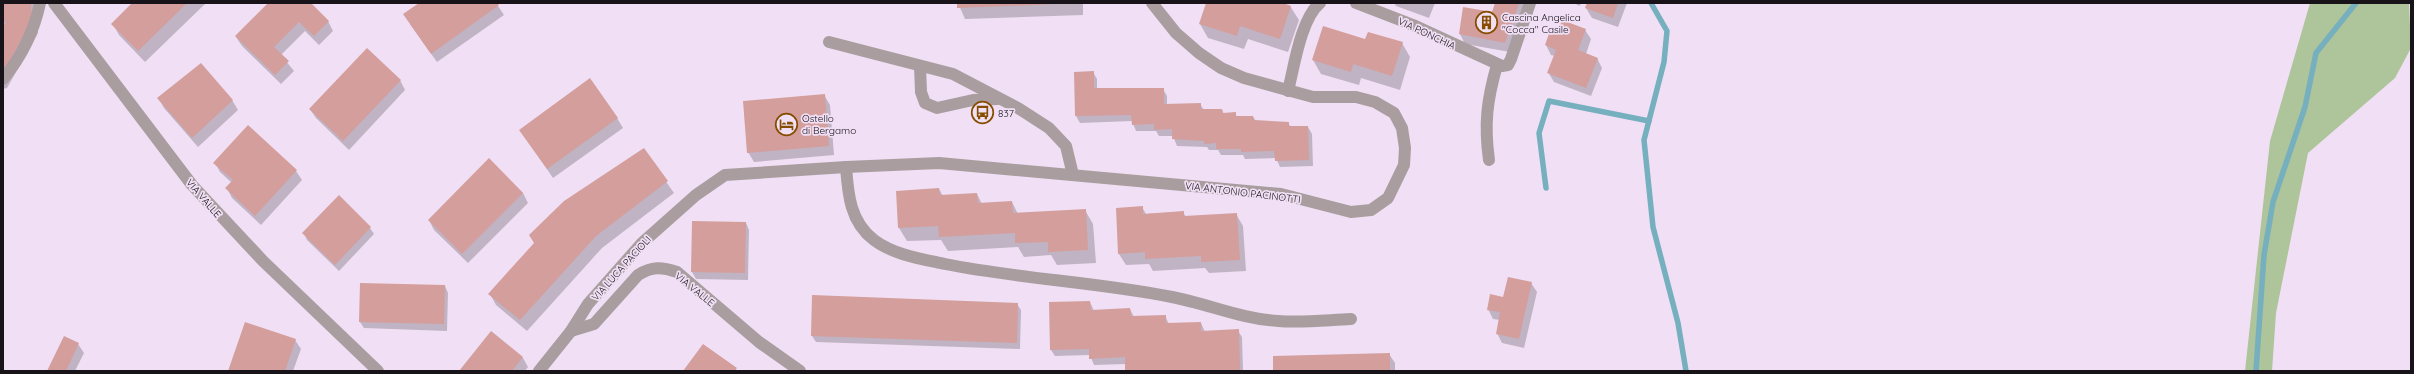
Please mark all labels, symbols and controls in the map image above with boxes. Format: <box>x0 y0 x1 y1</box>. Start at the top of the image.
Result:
building icon: Cascina Angelica "Cocca" Casile <box>1473 10 1499 36</box>
place label: Cascina Angelica "Cocca" Casile <box>1502 11 1581 36</box>
street label: VIA PONCHIA <box>1396 14 1458 53</box>
bus stop icon: 837 <box>970 100 996 126</box>
place label: 837 <box>998 107 1014 120</box>
hotel icon: Ostello di Bergamo <box>773 111 799 137</box>
place label: Ostello di Bergamo <box>802 112 856 137</box>
street label: VIA VALLE <box>183 176 224 221</box>
street label: VIA ANTONIO PACINOTTI <box>1184 179 1302 206</box>
street label: VIA LUCA PACIOLI <box>589 233 654 303</box>
street label: VIA VALLE <box>672 269 717 310</box>

